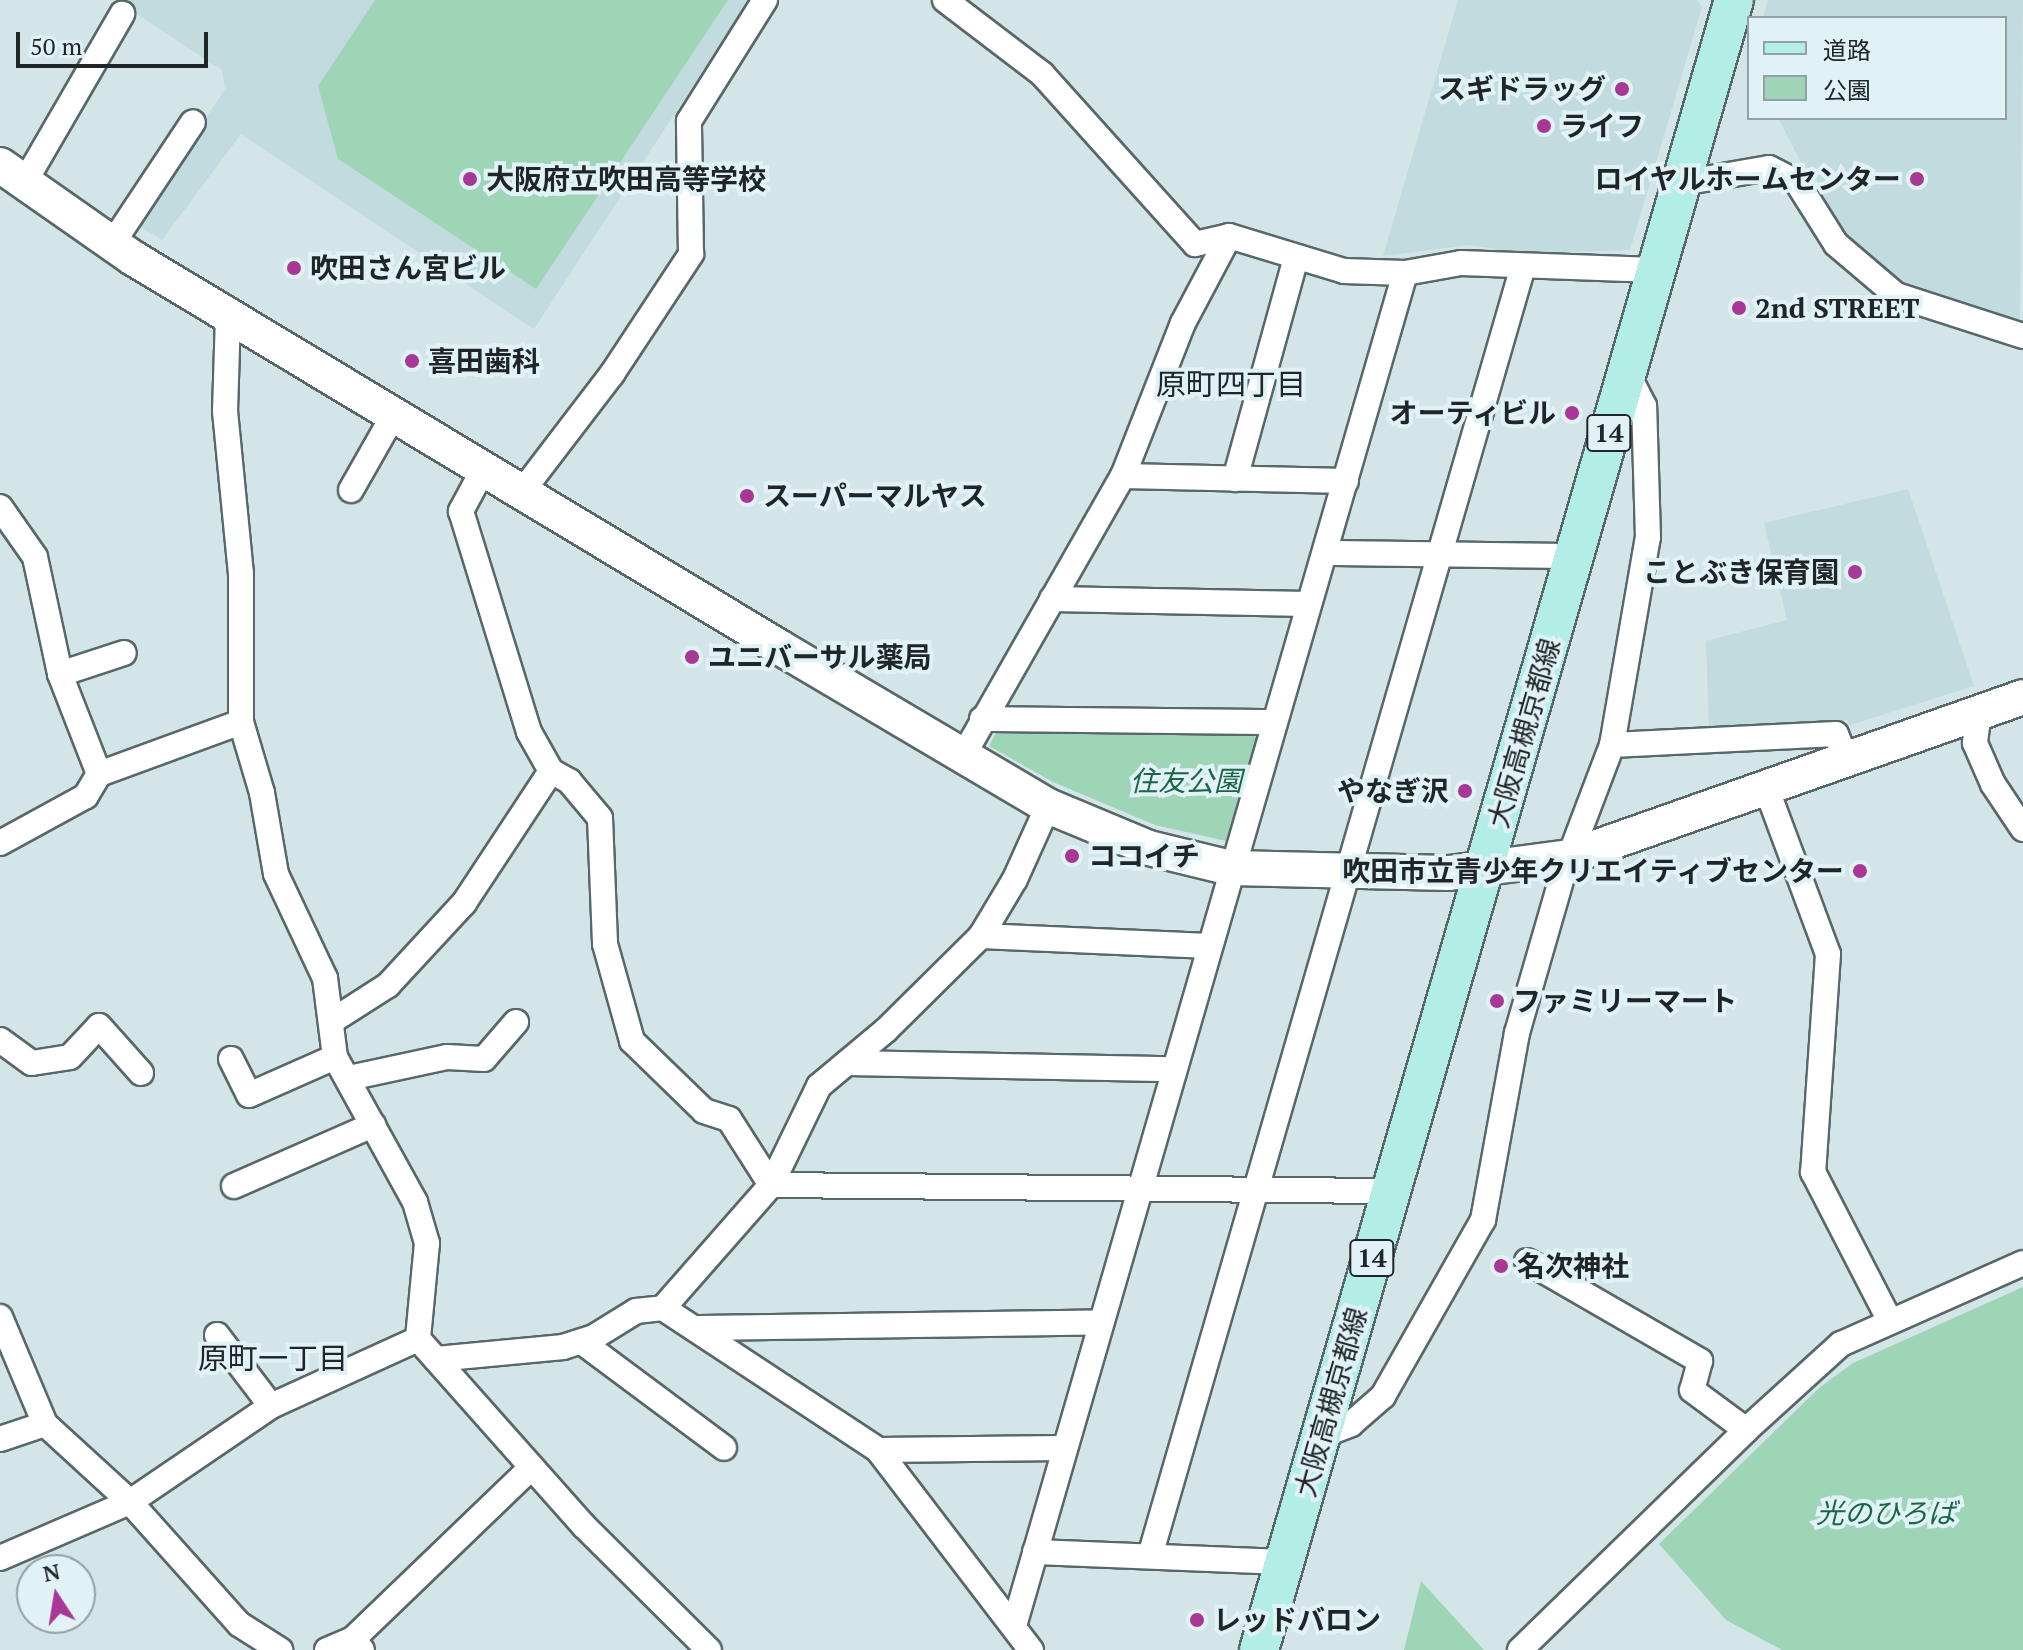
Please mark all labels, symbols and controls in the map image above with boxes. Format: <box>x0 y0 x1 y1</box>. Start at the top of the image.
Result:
scale bar <box>20 16 212 66</box>
legend <box>1747 16 2007 120</box>
text: 50 m <box>30 30 82 62</box>
text: 道路 <box>1823 34 1871 66</box>
place label: スギドラッグ <box>1438 72 1606 106</box>
text: 公園 <box>1823 74 1871 106</box>
marker: スギドラッグ <box>1613 80 1631 98</box>
place label: ライフ <box>1560 109 1644 143</box>
marker: ライフ <box>1535 117 1553 135</box>
place label: 大阪府立吹田高等学校 <box>486 162 766 196</box>
place label: ロイヤルホームセンター <box>1593 162 1901 196</box>
marker: 大阪府立吹田高等学校 <box>461 170 479 188</box>
marker: ロイヤルホームセンター <box>1908 170 1926 188</box>
place label: 吹田さん宮ビル <box>310 251 506 285</box>
marker: 吹田さん宮ビル <box>285 259 303 277</box>
place label: 2nd STREET <box>1755 291 1919 325</box>
marker: 2nd STREET <box>1730 299 1748 317</box>
place label: 喜田歯科 <box>428 344 540 378</box>
marker: 喜田歯科 <box>403 352 421 370</box>
district label: 原町四丁目 <box>1156 366 1306 402</box>
place label: オーティビル <box>1388 396 1556 430</box>
marker: オーティビル <box>1563 404 1581 422</box>
road number: 14 <box>1585 411 1633 455</box>
place label: スーパーマルヤス <box>763 479 987 513</box>
marker: スーパーマルヤス <box>738 487 756 505</box>
place label: ことぶき保育園 <box>1643 555 1839 589</box>
marker: ことぶき保育園 <box>1846 563 1864 581</box>
street label: 大阪高槻京都線 <box>1481 634 1567 832</box>
place label: ユニバーサル薬局 <box>708 640 932 674</box>
marker: ユニバーサル薬局 <box>683 648 701 666</box>
park label: 住友公園 <box>1130 764 1242 798</box>
place label: やなぎ沢 <box>1337 774 1449 808</box>
marker: やなぎ沢 <box>1456 782 1474 800</box>
place label: ココイチ <box>1088 839 1200 873</box>
marker: ココイチ <box>1063 847 1081 865</box>
place label: 吹田市立青少年クリエイティブセンター <box>1340 854 1844 888</box>
marker: 吹田市立青少年クリエイティブセンター <box>1851 862 1869 880</box>
place label: ファミリーマート <box>1513 984 1737 1018</box>
marker: ファミリーマート <box>1488 992 1506 1010</box>
road number: 14 <box>1348 1236 1396 1280</box>
place label: 名次神社 <box>1517 1249 1629 1283</box>
marker: 名次神社 <box>1492 1257 1510 1275</box>
street label: 大阪高槻京都線 <box>1288 1303 1374 1501</box>
district label: 原町一丁目 <box>198 1340 348 1376</box>
park label: 光のひろば <box>1816 1496 1956 1530</box>
north arrow <box>16 1554 96 1634</box>
text: N <box>40 1556 62 1588</box>
place label: レッドバロン <box>1213 1603 1381 1637</box>
marker: レッドバロン <box>1188 1611 1206 1629</box>

